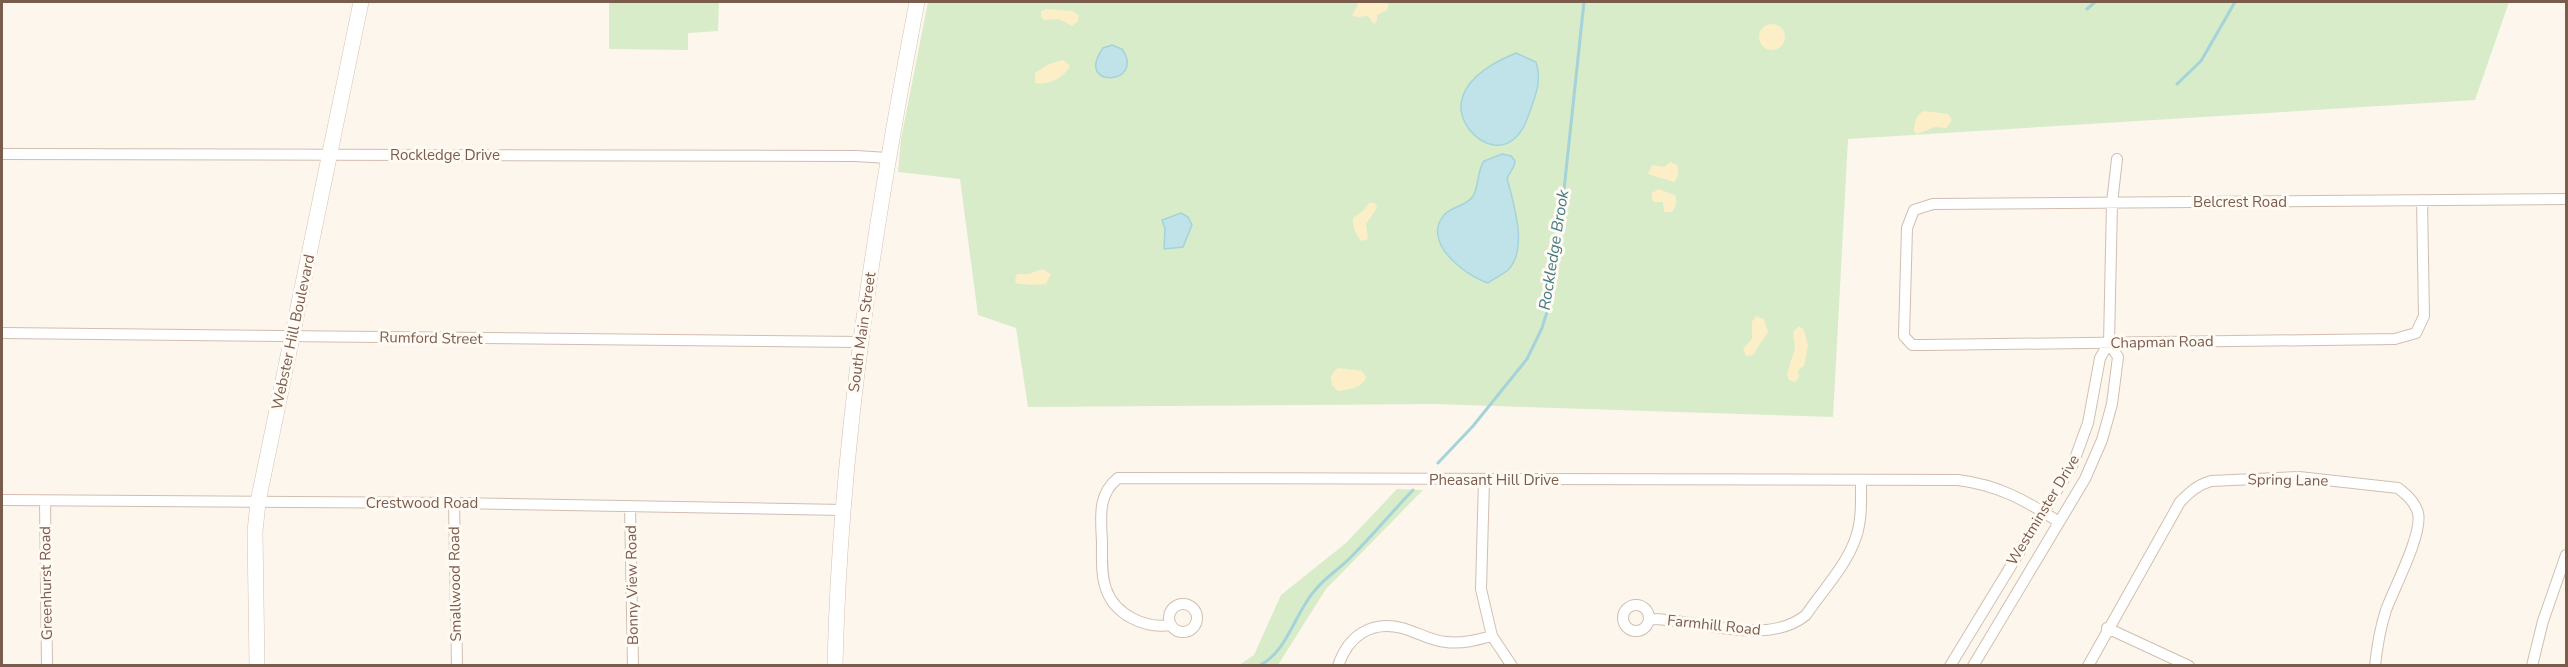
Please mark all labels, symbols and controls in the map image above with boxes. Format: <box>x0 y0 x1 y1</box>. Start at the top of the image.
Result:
street label: Rockledge Drive <box>390 145 500 165</box>
water label: Rockledge Brook <box>1534 187 1575 312</box>
street label: Belcrest Road <box>2193 192 2287 212</box>
street label: Webster Hill Boulevard <box>267 253 319 411</box>
street label: South Main Street <box>844 270 880 393</box>
street label: Rumford Street <box>379 327 484 349</box>
street label: Chapman Road <box>2110 331 2214 353</box>
street label: Westminster Drive <box>2002 451 2084 569</box>
street label: Spring Lane <box>2248 469 2328 491</box>
street label: Pheasant Hill Drive <box>1429 470 1559 490</box>
street label: Crestwood Road <box>366 493 478 513</box>
street label: Bonny View Road <box>621 525 643 645</box>
street label: Greenhurst Road <box>35 526 57 640</box>
street label: Smallwood Road <box>444 526 466 642</box>
street label: Farmhill Road <box>1666 610 1762 640</box>

